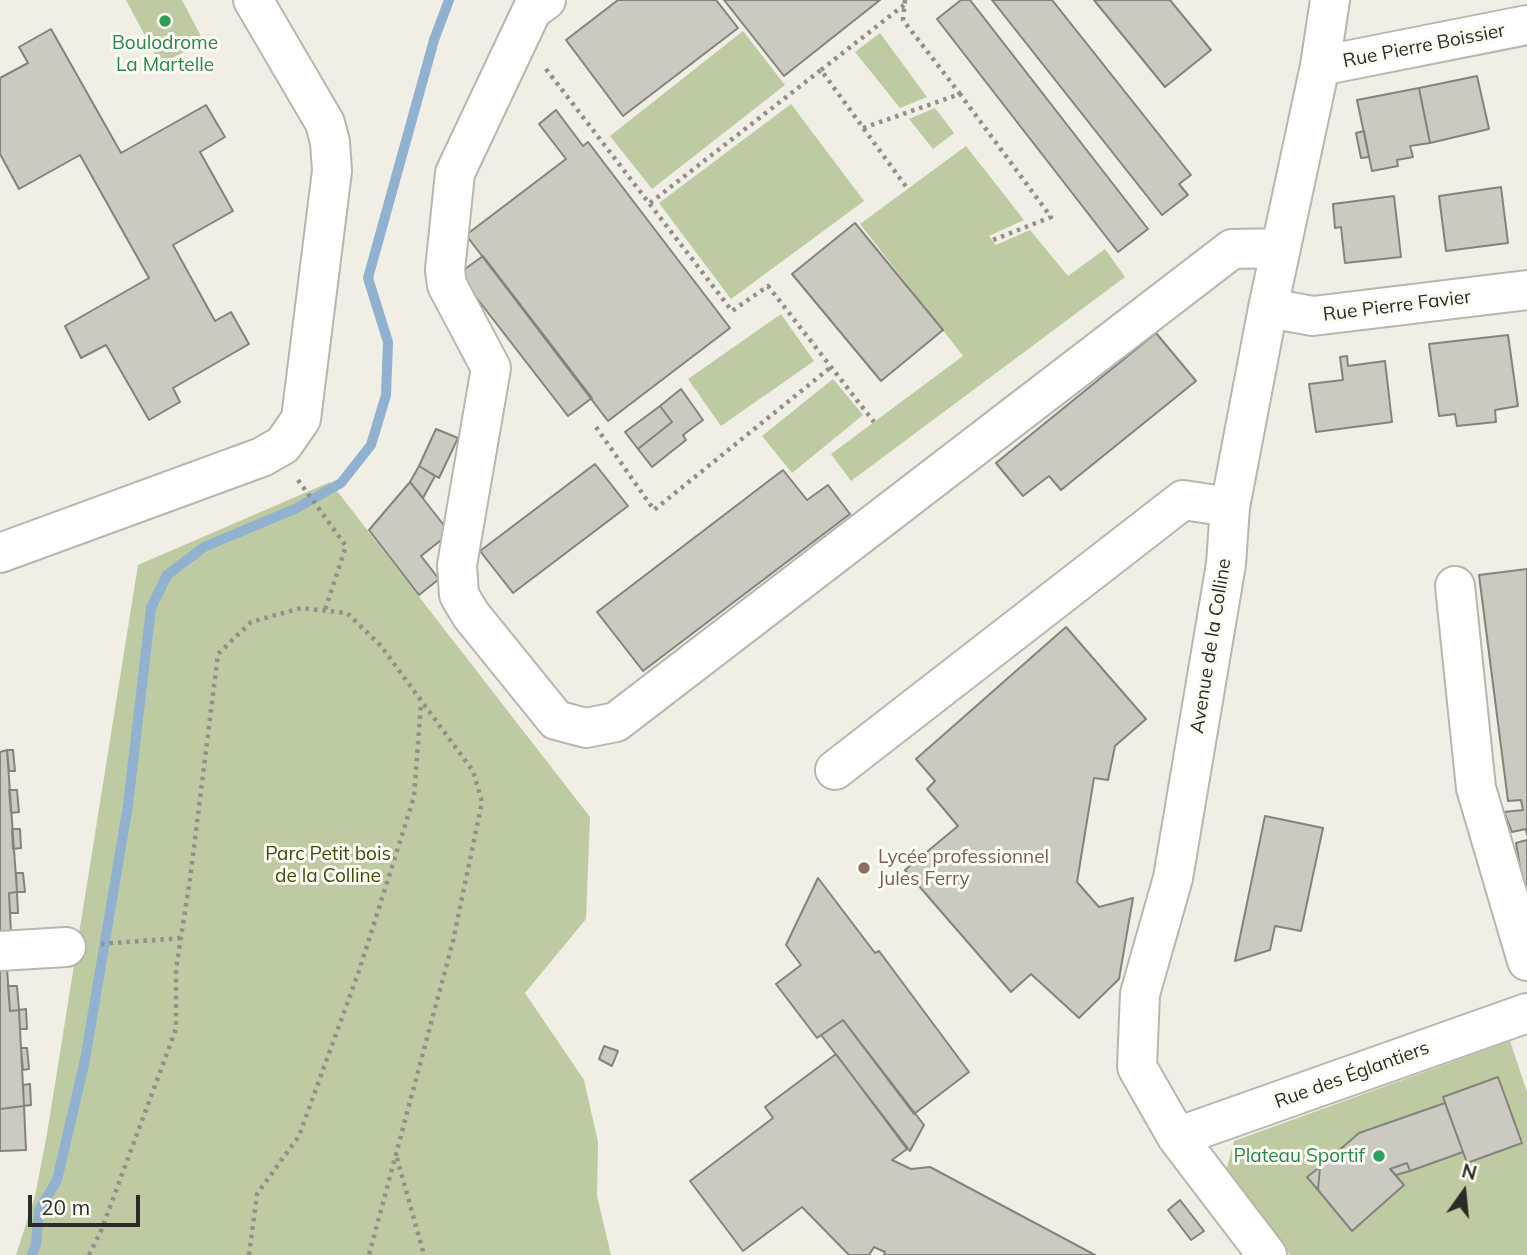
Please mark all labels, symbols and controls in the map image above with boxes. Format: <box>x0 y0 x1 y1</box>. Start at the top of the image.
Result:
marker: Boulodrome La Martelle <box>157 13 173 29</box>
street label: Rue Pierre Boissier <box>1341 19 1507 73</box>
place label: Boulodrome La Martelle <box>112 32 218 76</box>
street label: Rue Pierre Favier <box>1322 286 1472 326</box>
street label: Avenue de la Colline <box>1186 557 1236 735</box>
park label: Parc Petit bois de la Colline <box>265 843 391 887</box>
place label: Lycée professionnel Jules Ferry <box>878 846 1049 890</box>
marker: Lycée professionnel Jules Ferry <box>856 860 872 876</box>
street label: Rue des Églantiers <box>1272 1036 1432 1114</box>
place label: Plateau Sportif <box>1233 1145 1365 1167</box>
marker: Plateau Sportif <box>1371 1148 1387 1164</box>
north arrow <box>1429 1157 1499 1227</box>
text: N <box>1459 1158 1479 1185</box>
scale bar <box>32 1182 144 1226</box>
text: 20 m <box>41 1194 90 1220</box>

